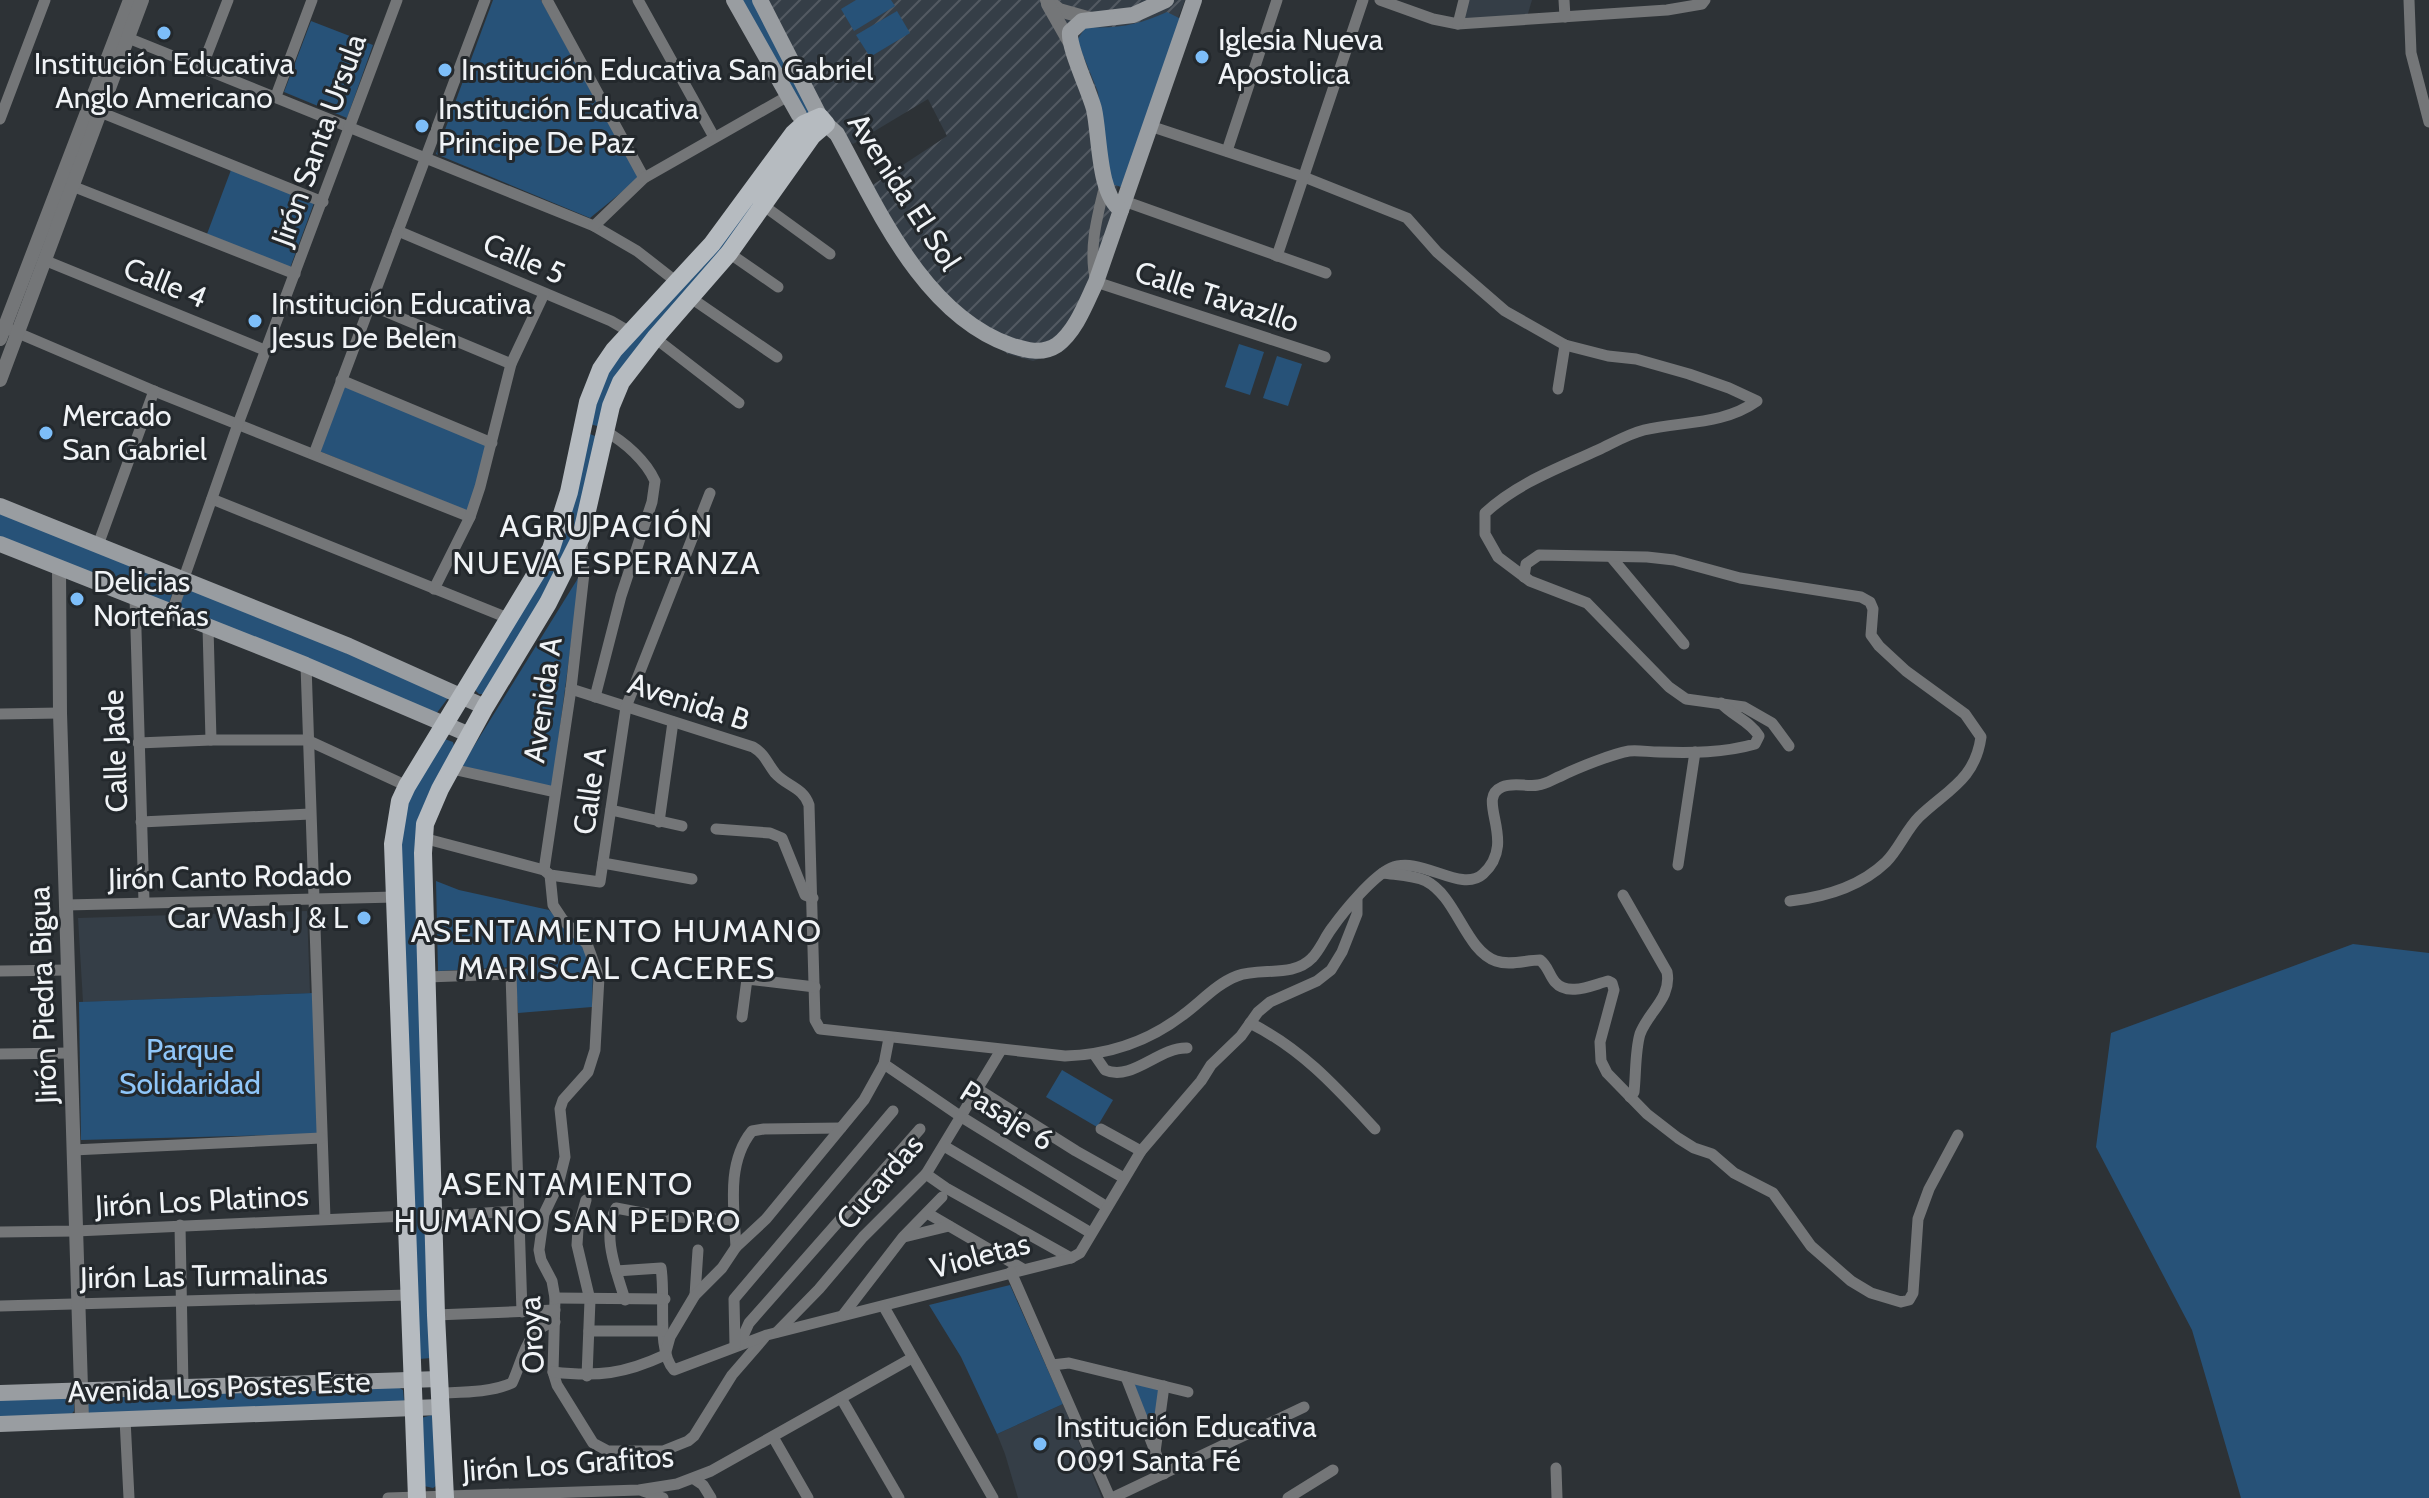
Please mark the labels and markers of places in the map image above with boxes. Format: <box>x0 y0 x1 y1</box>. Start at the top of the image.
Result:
place label: Iglesia Nueva Apostolica <box>1218 21 1384 92</box>
marker: Institución Educativa Anglo Americano <box>155 24 173 42</box>
place label: Institución Educativa Anglo Americano <box>34 45 295 116</box>
marker: Iglesia Nueva Apostolica <box>1193 48 1211 66</box>
place label: Institución Educativa San Gabriel <box>461 51 873 88</box>
marker: Institución Educativa San Gabriel <box>436 61 454 79</box>
place label: Institución Educativa Principe De Paz <box>438 90 699 161</box>
marker: Institución Educativa Principe De Paz <box>413 117 431 135</box>
place label: Institución Educativa Jesus De Belen <box>270 285 532 356</box>
marker: Institución Educativa Jesus De Belen <box>246 312 264 330</box>
place label: Mercado San Gabriel <box>62 397 207 468</box>
marker: Mercado San Gabriel <box>37 424 55 442</box>
place label: Delicias Norteñas <box>93 563 209 634</box>
marker: Delicias Norteñas <box>68 590 86 608</box>
place label: Car Wash J & L <box>167 899 348 936</box>
marker: Car Wash J & L <box>355 909 373 927</box>
place label: Institución Educativa 0091 Santa Fé <box>1056 1408 1317 1479</box>
marker: Institución Educativa 0091 Santa Fé <box>1031 1435 1049 1453</box>

